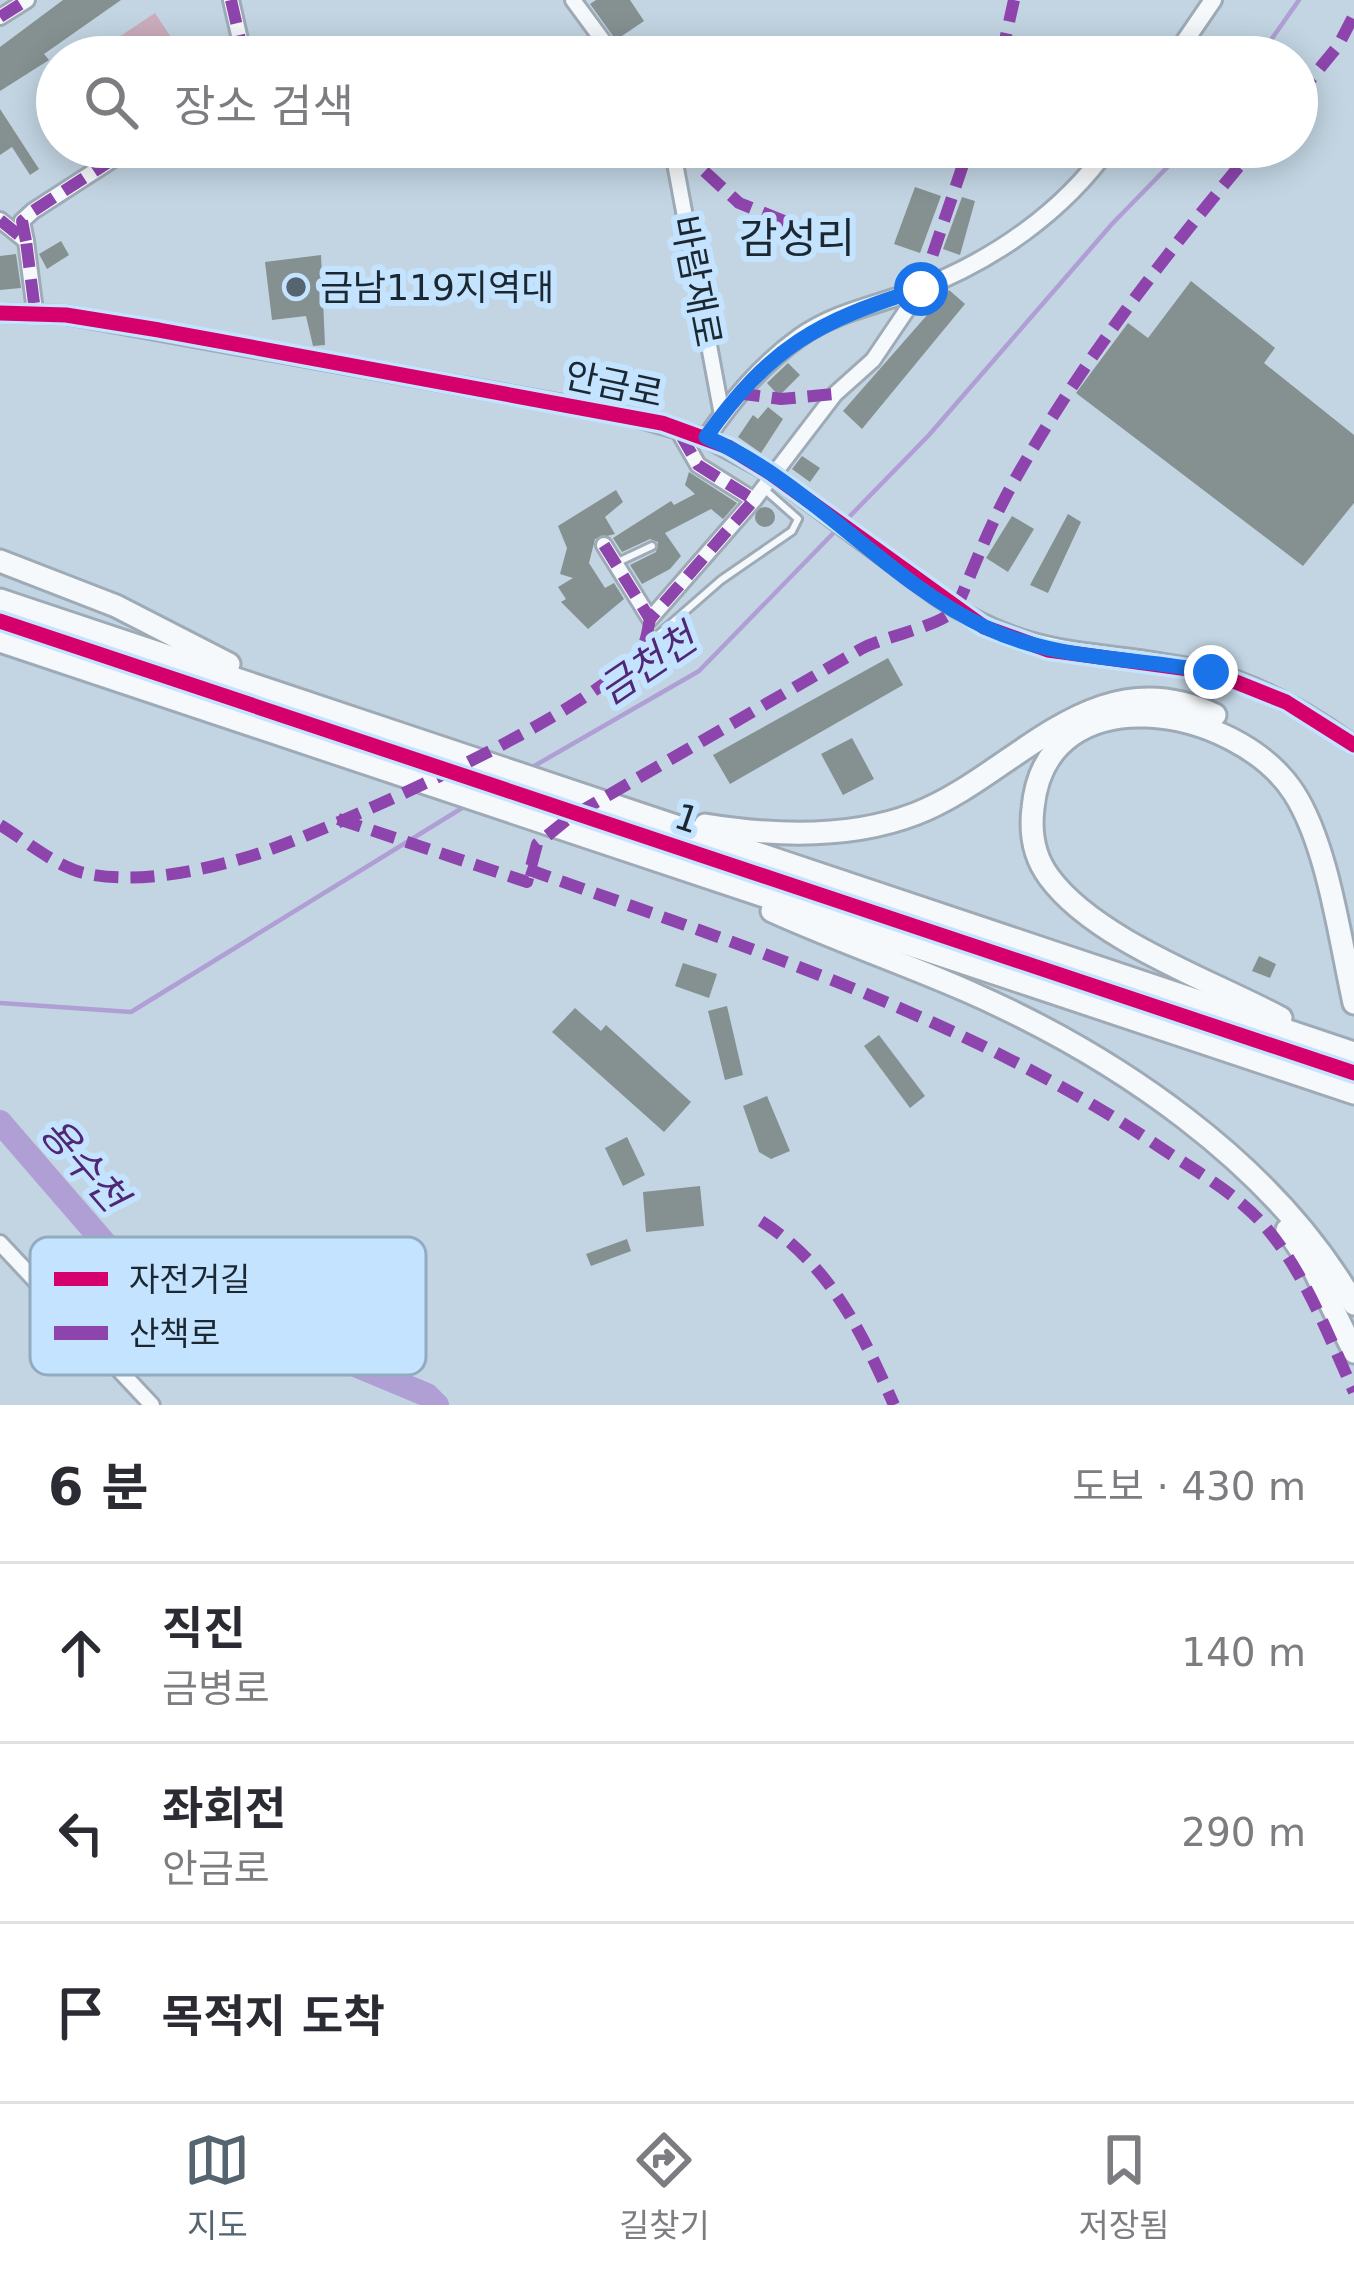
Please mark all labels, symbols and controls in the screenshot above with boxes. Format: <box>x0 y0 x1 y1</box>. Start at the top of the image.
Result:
search box <box>36 36 1318 168</box>
icon: search <box>78 69 144 135</box>
text: 장소 검색 <box>174 80 354 133</box>
street label: 바람재로 <box>664 212 729 350</box>
district label: 감성리 <box>739 214 855 263</box>
route start <box>894 262 948 316</box>
place label: 금남119지역대 <box>320 267 554 308</box>
marker: 금남119지역대 <box>283 274 309 300</box>
street label: 안금로 <box>561 354 667 415</box>
water label: 금천천 <box>590 613 708 713</box>
route end <box>1184 645 1238 699</box>
street label: 1 <box>669 795 704 842</box>
water label: 용수천 <box>31 1109 139 1223</box>
legend <box>30 1237 426 1375</box>
text: 자전거길 <box>129 1260 250 1299</box>
text: 산책로 <box>129 1314 220 1353</box>
text: 6 분 <box>48 1458 148 1517</box>
text: 도보 · 430 m <box>1072 1464 1306 1509</box>
text: 직진 <box>162 1602 245 1655</box>
icon: ahead <box>48 1620 114 1686</box>
text: 140 m <box>1181 1630 1306 1675</box>
text: 금병로 <box>162 1666 270 1711</box>
text: 좌회전 <box>162 1782 286 1835</box>
icon: left <box>48 1800 114 1866</box>
text: 290 m <box>1181 1810 1306 1855</box>
text: 안금로 <box>162 1846 270 1891</box>
icon: arrive <box>48 1980 114 2046</box>
text: 목적지 도착 <box>162 1990 385 2043</box>
tab: 지도 <box>184 2127 250 2247</box>
tab: 길찾기 <box>619 2127 710 2247</box>
tab: 저장됨 <box>1079 2127 1170 2247</box>

